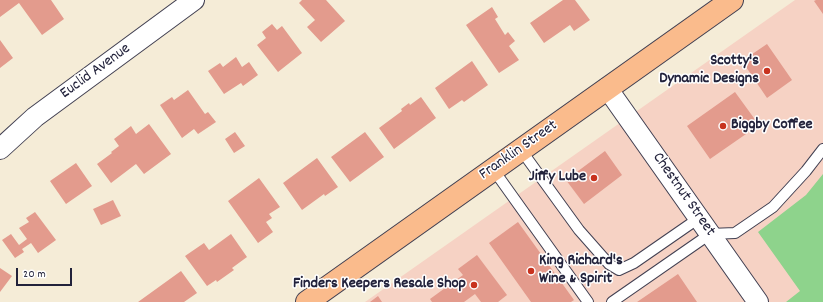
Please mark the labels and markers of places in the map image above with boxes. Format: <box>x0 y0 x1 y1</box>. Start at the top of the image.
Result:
place label: Scotty's Dynamic Designs <box>659 52 759 90</box>
marker: Scotty's Dynamic Designs <box>762 66 772 76</box>
place label: Biggby Coffee <box>731 116 813 136</box>
marker: Biggby Coffee <box>718 121 728 131</box>
place label: Jiffy Lube <box>529 168 586 188</box>
marker: Jiffy Lube <box>589 173 599 183</box>
place label: King Richard's Wine & Spirit <box>539 252 623 290</box>
marker: King Richard's Wine & Spirit <box>526 266 536 276</box>
place label: Finders Keepers Resale Shop <box>293 275 466 295</box>
marker: Finders Keepers Resale Shop <box>469 280 479 290</box>

